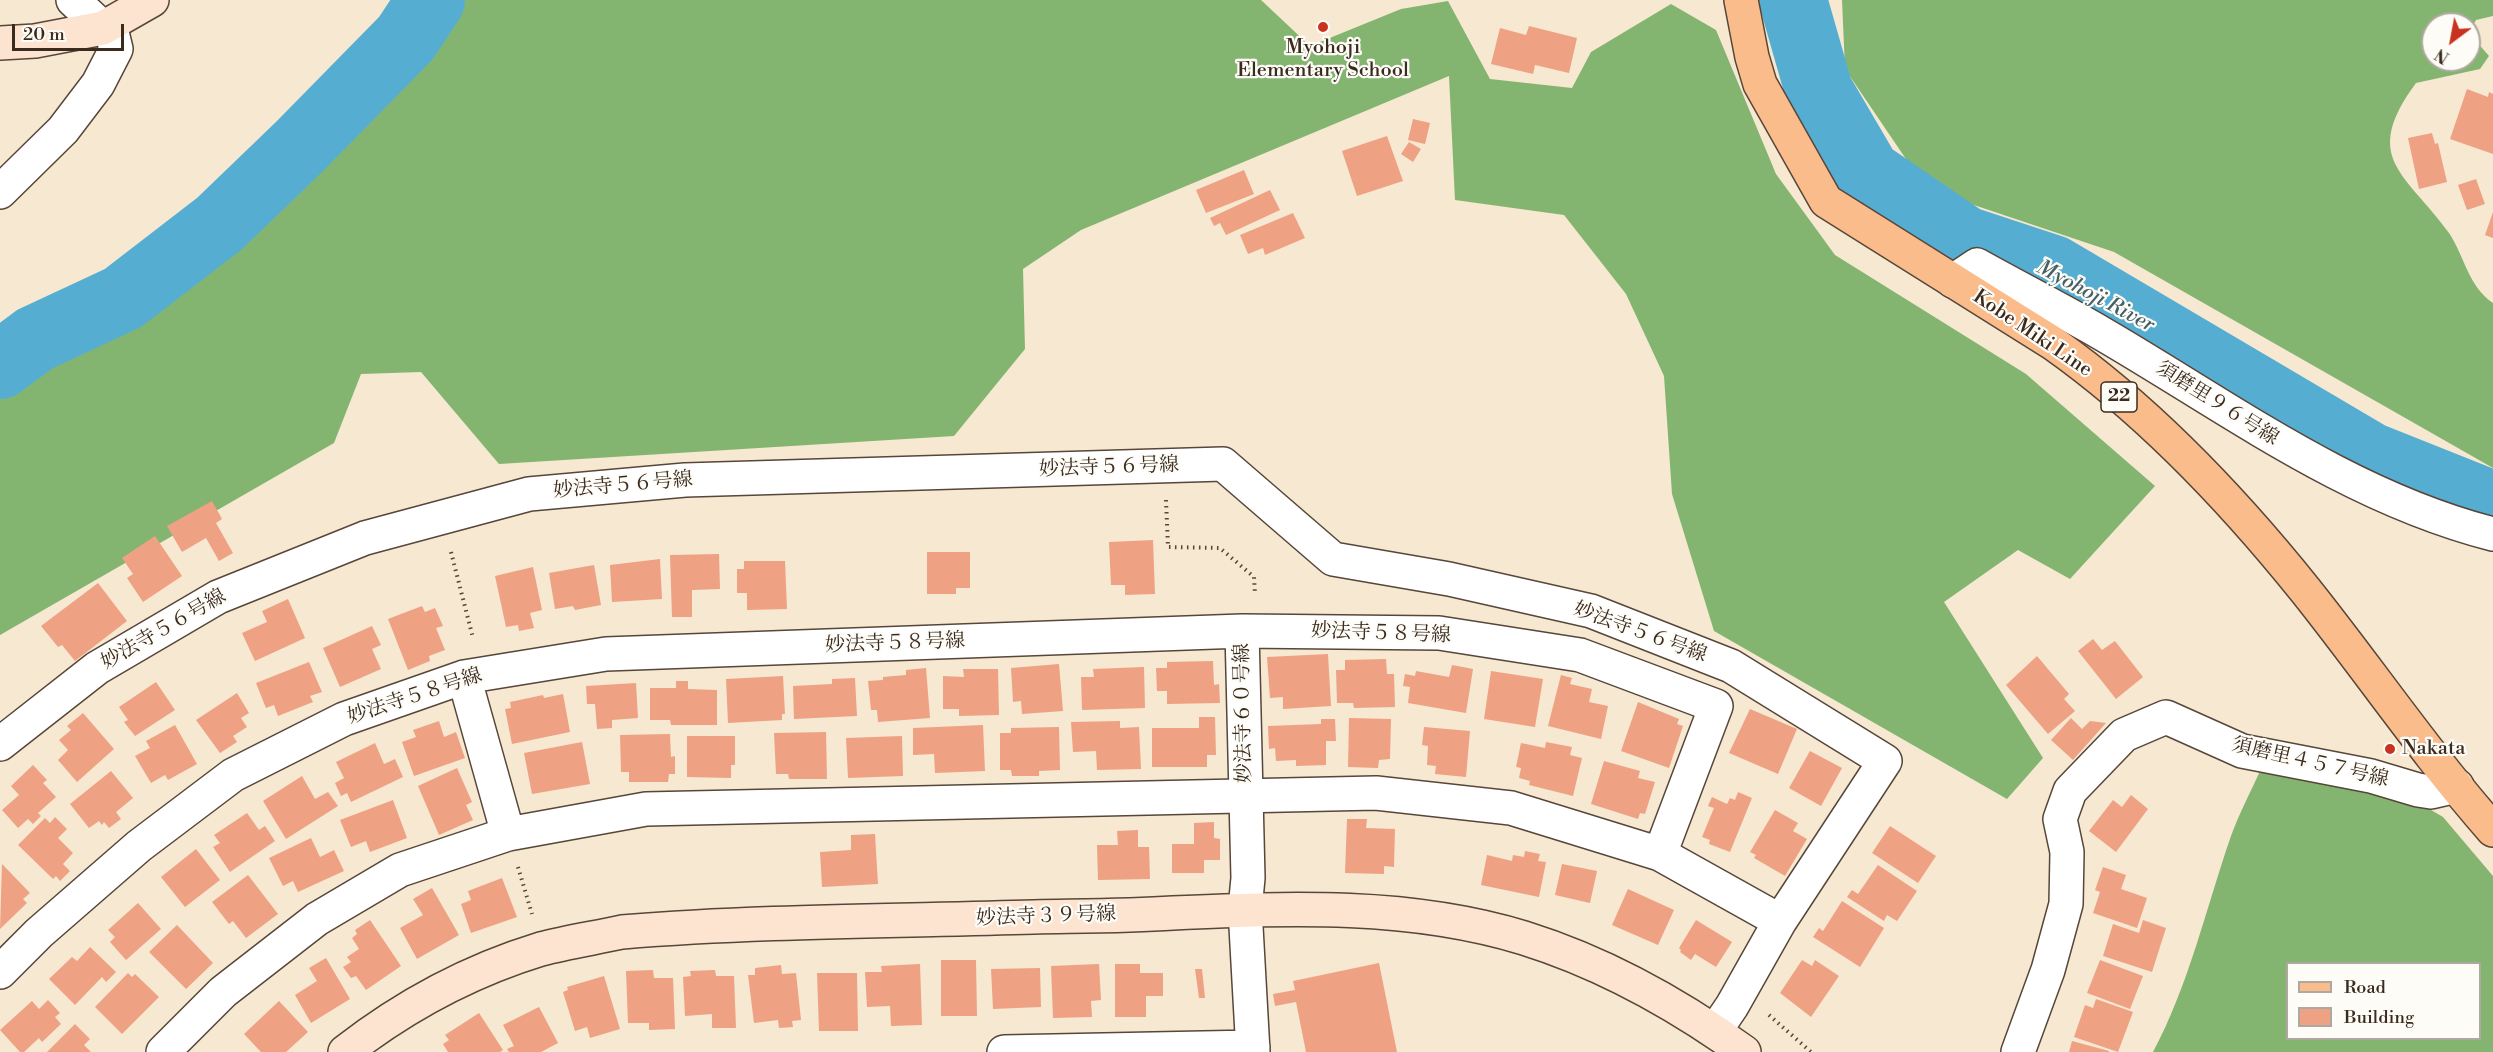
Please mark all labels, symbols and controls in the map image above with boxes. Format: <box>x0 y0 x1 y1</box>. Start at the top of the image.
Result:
scale bar <box>15 12 128 50</box>
north arrow <box>2421 12 2481 72</box>
marker: Myohoji Elementary School <box>1316 20 1330 34</box>
text: 20 m <box>23 23 65 46</box>
place label: Myohoji Elementary School <box>1237 36 1409 83</box>
text: N <box>2432 44 2453 67</box>
water label: Myohoji River <box>2032 255 2158 339</box>
street label: Kobe Miki Line <box>1968 285 2096 383</box>
street label: 須磨里９６号線 <box>2151 357 2283 451</box>
road number: 22 <box>2101 382 2137 412</box>
street label: 妙法寺５６号線 <box>1039 454 1179 482</box>
street label: 妙法寺５６号線 <box>552 468 694 504</box>
street label: 妙法寺５６号線 <box>97 585 231 675</box>
street label: 妙法寺５６号線 <box>1570 598 1710 668</box>
street label: 妙法寺５８号線 <box>1311 620 1451 648</box>
street label: 妙法寺５８号線 <box>825 630 965 658</box>
street label: 妙法寺６０号線 <box>1231 643 1257 783</box>
street label: 妙法寺５８号線 <box>345 664 485 730</box>
street label: 須磨里４５７号線 <box>2229 733 2391 793</box>
place label: Nakata <box>2402 737 2465 761</box>
marker: Nakata <box>2383 742 2397 756</box>
street label: 妙法寺３９号線 <box>976 903 1116 931</box>
legend <box>2286 962 2481 1040</box>
text: Road <box>2344 976 2386 999</box>
text: Building <box>2344 1006 2414 1029</box>

